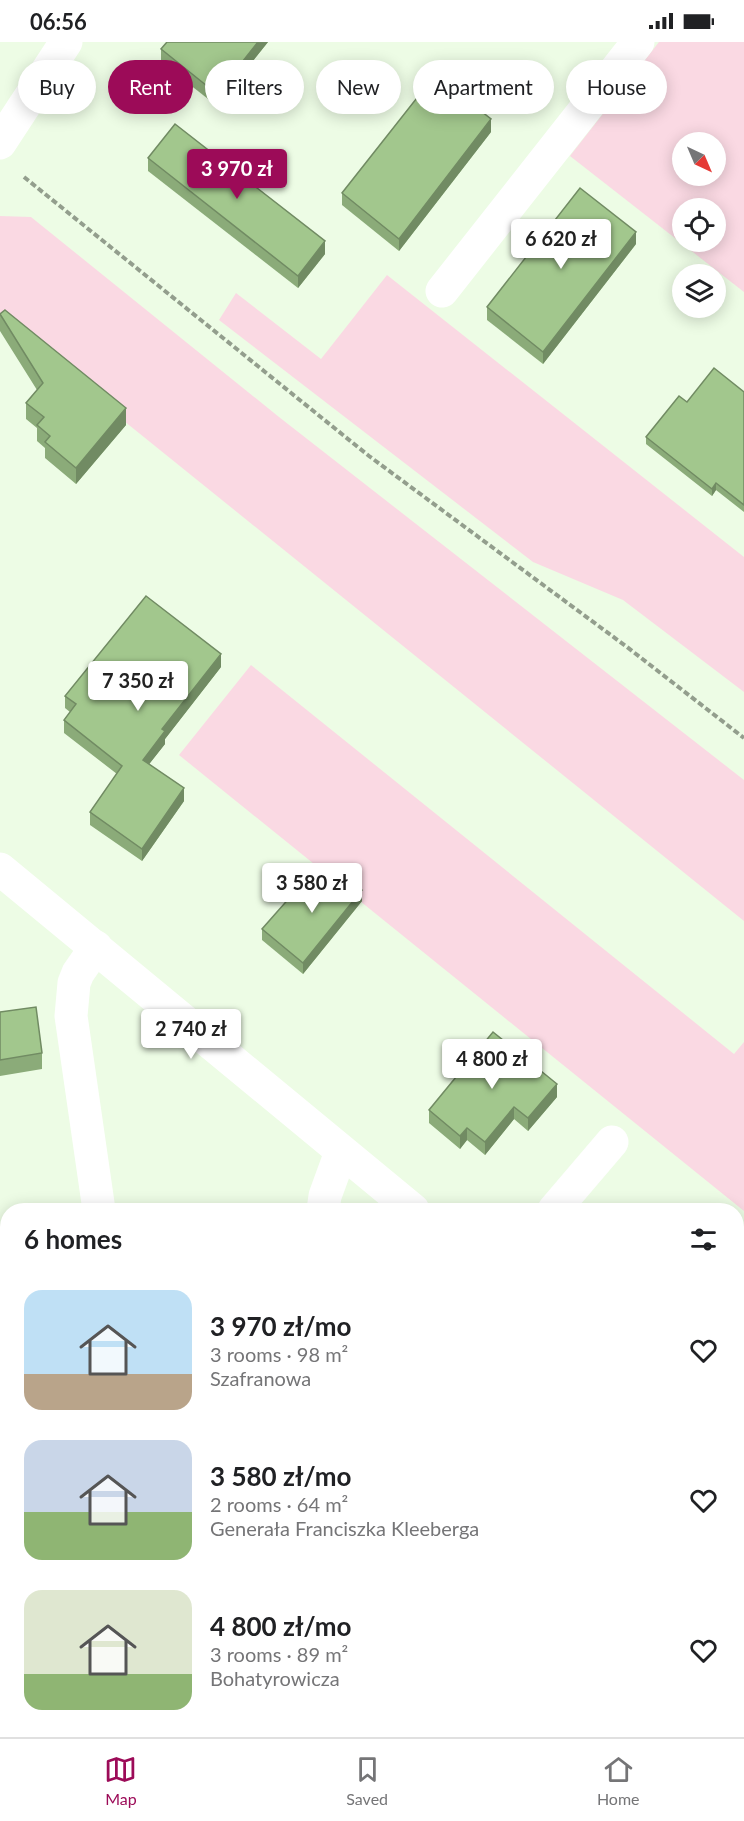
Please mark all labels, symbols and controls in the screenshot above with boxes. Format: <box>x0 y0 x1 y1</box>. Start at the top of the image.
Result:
text: 06:56 <box>30 8 87 35</box>
chip: Buy <box>18 60 96 114</box>
chip: Rent <box>108 60 193 114</box>
chip: Filters <box>205 60 304 114</box>
chip: New <box>316 60 401 114</box>
chip: Apartment <box>413 60 554 114</box>
chip: House <box>566 60 667 114</box>
north arrow <box>672 132 726 186</box>
map controls <box>672 132 726 318</box>
pin: 3 970 zł <box>175 149 299 200</box>
text: 3 970 zł <box>201 156 273 180</box>
button: locate <box>672 198 726 252</box>
pin: 6 620 zł <box>499 219 623 270</box>
text: 6 620 zł <box>525 226 597 250</box>
button: layers <box>672 264 726 318</box>
pin: 7 350 zł <box>76 661 200 712</box>
text: 7 350 zł <box>102 668 174 692</box>
pin: 3 580 zł <box>250 863 374 914</box>
text: 3 580 zł <box>276 870 348 894</box>
pin: 2 740 zł <box>129 1009 253 1060</box>
text: 2 740 zł <box>155 1016 227 1040</box>
pin: 4 800 zł <box>430 1039 554 1090</box>
text: 4 800 zł <box>456 1046 528 1070</box>
text: 6 homes <box>24 1223 122 1255</box>
icon: filters <box>687 1223 720 1256</box>
text: 3 970 zł/mo <box>210 1310 352 1342</box>
icon: home <box>72 1314 144 1386</box>
icon: heart <box>687 1334 720 1367</box>
text: 3 rooms · 98 m² <box>210 1342 348 1366</box>
text: Szafranowa <box>210 1366 311 1390</box>
text: 3 580 zł/mo <box>210 1460 352 1492</box>
icon: home <box>72 1464 144 1536</box>
icon: heart <box>687 1484 720 1517</box>
text: 2 rooms · 64 m² <box>210 1492 348 1516</box>
text: Generała Franciszka Kleeberga <box>210 1516 479 1540</box>
text: 4 800 zł/mo <box>210 1610 352 1642</box>
icon: home <box>72 1614 144 1686</box>
icon: heart <box>687 1634 720 1667</box>
text: 3 rooms · 89 m² <box>210 1642 348 1666</box>
text: Bohatyrowicza <box>210 1666 340 1690</box>
tab: Map <box>104 1753 137 1808</box>
tab: Saved <box>346 1753 388 1808</box>
tab: Home <box>597 1753 640 1808</box>

